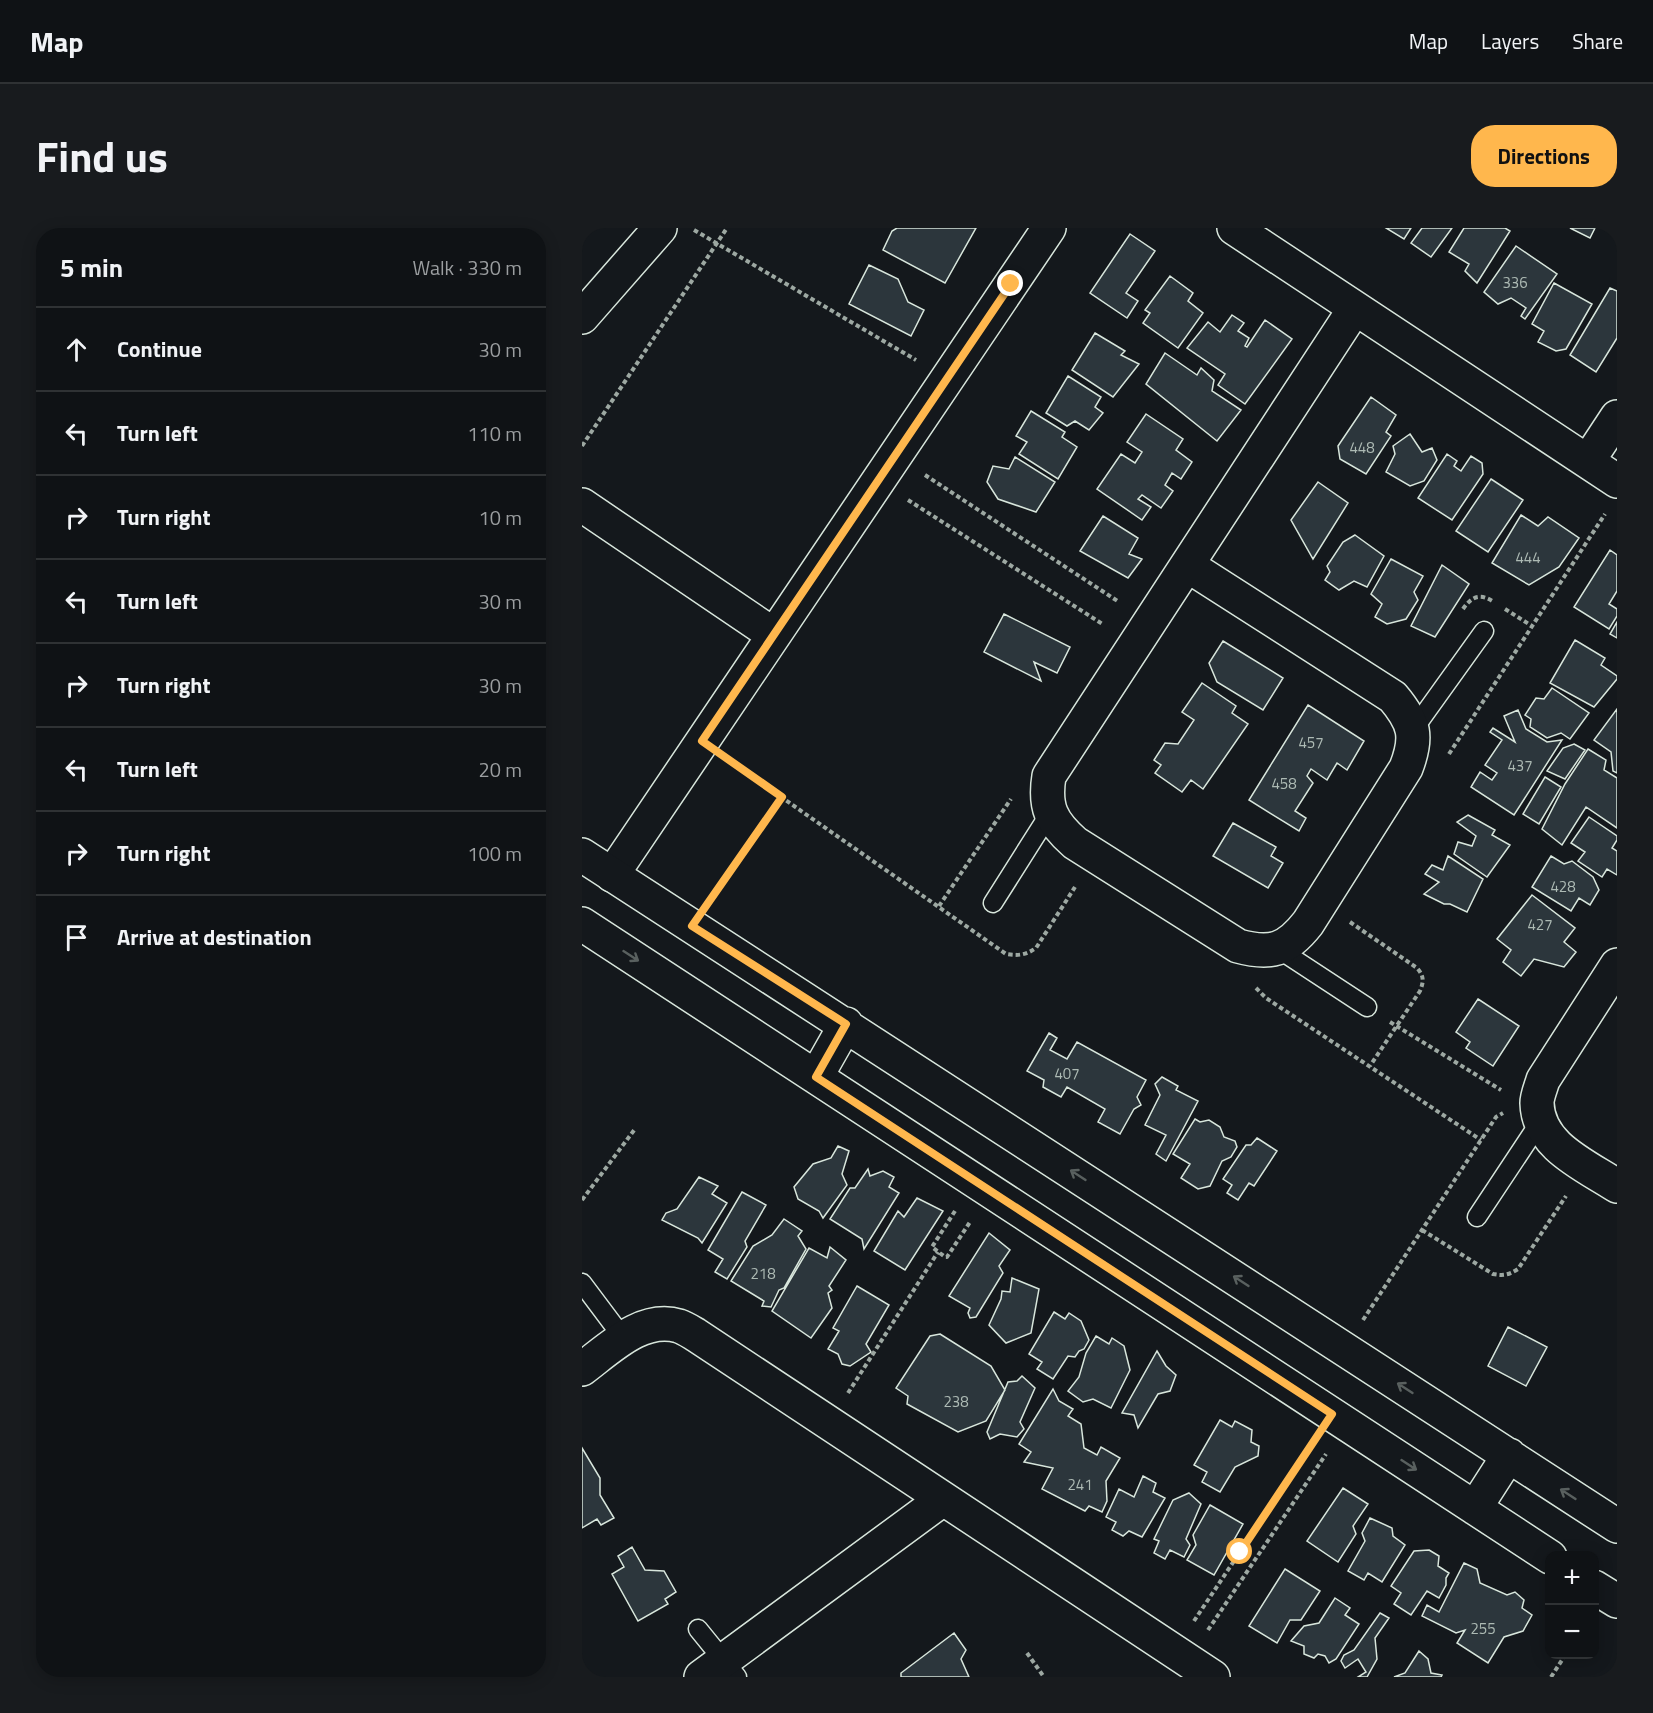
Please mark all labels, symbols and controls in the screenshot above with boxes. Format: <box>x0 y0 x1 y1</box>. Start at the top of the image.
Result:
text: Map <box>30 20 84 63</box>
text: Map <box>1409 25 1448 57</box>
text: Layers <box>1481 25 1539 57</box>
text: Share <box>1572 25 1623 57</box>
text: Find us <box>36 124 168 188</box>
button: Directions <box>1471 125 1617 187</box>
text: 5 min <box>60 248 123 287</box>
text: Walk · 330 m <box>413 252 522 283</box>
route end <box>997 270 1023 296</box>
house number: 336 <box>1502 271 1528 294</box>
text: Continue <box>117 332 202 366</box>
icon: ahead <box>60 333 93 366</box>
text: 30 m <box>478 334 522 365</box>
text: Turn left <box>117 416 198 450</box>
icon: left <box>60 417 93 450</box>
text: 110 m <box>467 418 522 449</box>
house number: 448 <box>1349 436 1375 459</box>
text: Turn right <box>117 500 211 534</box>
icon: right <box>60 501 93 534</box>
text: 10 m <box>478 502 522 533</box>
house number: 444 <box>1515 546 1541 569</box>
text: Turn left <box>117 584 198 618</box>
icon: left <box>60 585 93 618</box>
text: 30 m <box>478 586 522 617</box>
text: Turn right <box>117 668 211 702</box>
icon: right <box>60 669 93 702</box>
text: 30 m <box>478 670 522 701</box>
house number: 457 <box>1298 731 1324 754</box>
text: Turn left <box>117 752 198 786</box>
icon: left <box>60 753 93 786</box>
text: 20 m <box>478 754 522 785</box>
house number: 437 <box>1507 754 1533 777</box>
house number: 458 <box>1271 772 1297 795</box>
text: Turn right <box>117 836 211 870</box>
icon: right <box>60 837 93 870</box>
text: 100 m <box>467 838 522 869</box>
house number: 428 <box>1550 875 1576 898</box>
house number: 427 <box>1527 913 1553 936</box>
text: Arrive at destination <box>117 920 312 954</box>
icon: arrive <box>60 921 93 954</box>
one-way arrow <box>622 950 639 962</box>
house number: 407 <box>1054 1062 1080 1085</box>
one-way arrow <box>1070 1169 1087 1181</box>
house number: 218 <box>750 1262 776 1285</box>
one-way arrow <box>1233 1275 1250 1287</box>
one-way arrow <box>1397 1381 1414 1393</box>
house number: 238 <box>943 1390 969 1413</box>
one-way arrow <box>1400 1459 1417 1471</box>
house number: 241 <box>1067 1473 1093 1496</box>
one-way arrow <box>1560 1488 1577 1500</box>
route start <box>1226 1538 1252 1564</box>
map controls <box>1545 1551 1599 1659</box>
button: + <box>1545 1551 1599 1605</box>
button: − <box>1545 1605 1599 1659</box>
house number: 255 <box>1470 1617 1496 1640</box>

